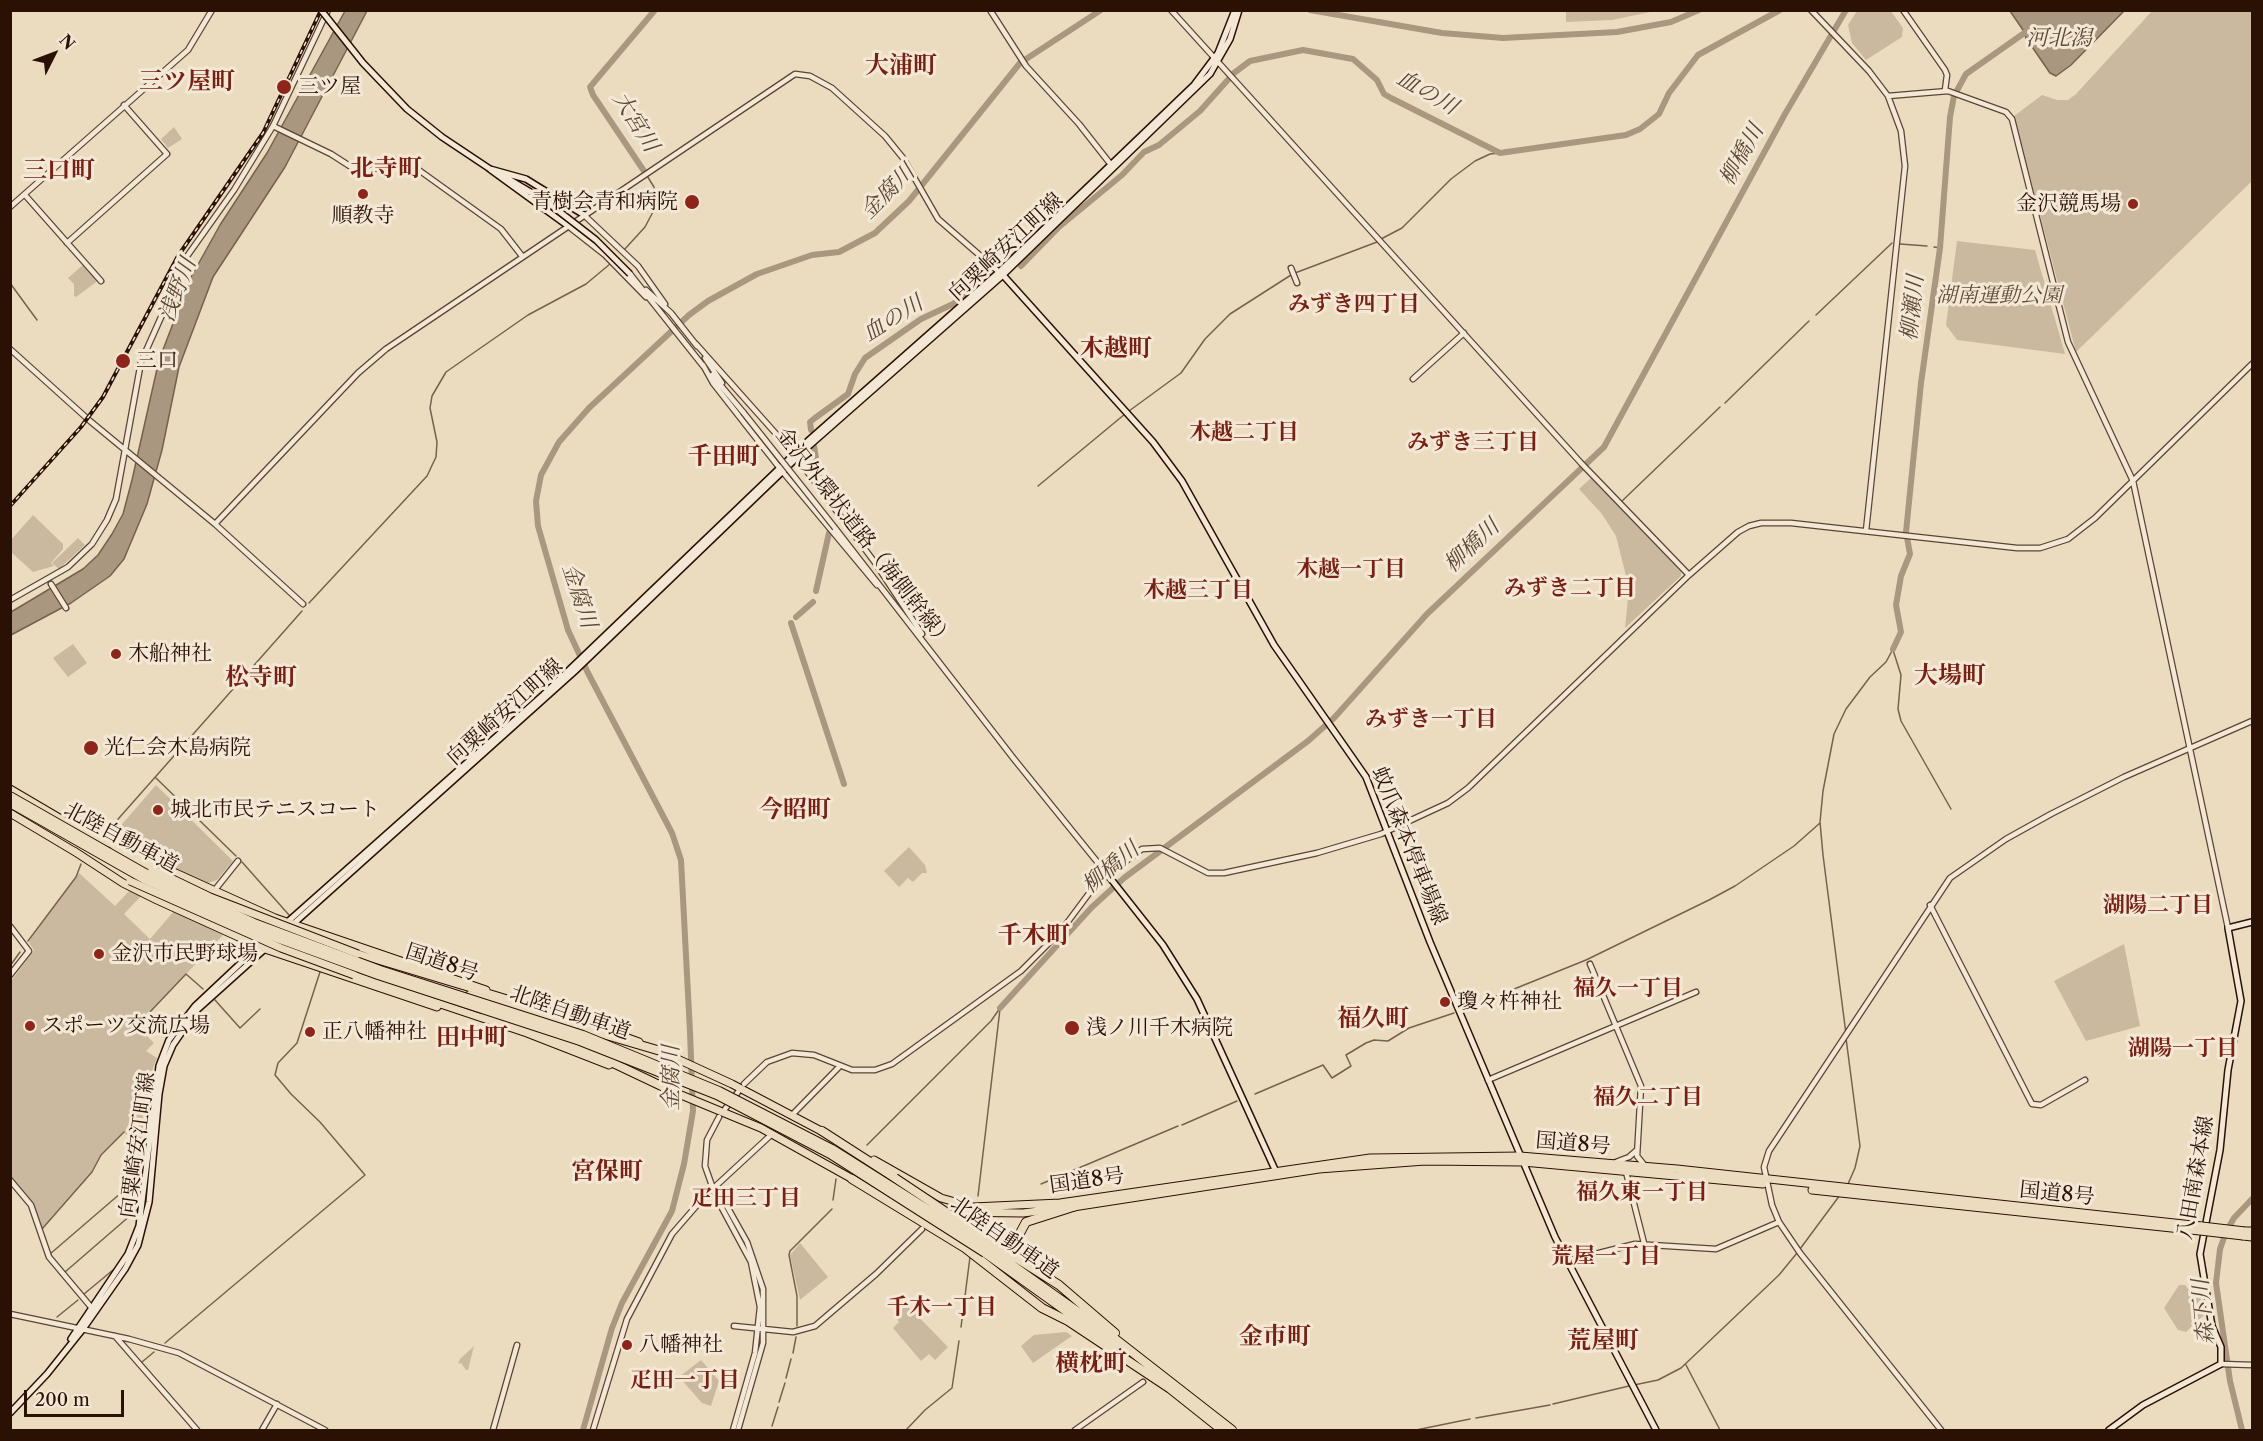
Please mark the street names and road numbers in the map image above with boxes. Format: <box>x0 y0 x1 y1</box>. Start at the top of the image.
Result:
street label: 向粟崎安江町線 <box>944 188 1068 306</box>
street label: 金沢外環状道路（海側幹線） <box>770 423 958 653</box>
street label: 向粟崎安江町線 <box>442 653 568 771</box>
street label: 蚊爪森本停車場線 <box>1366 763 1452 929</box>
street label: 北陸自動車道 <box>59 797 183 879</box>
street label: 国道8号 <box>402 939 482 987</box>
street label: 北陸自動車道 <box>506 981 634 1045</box>
street label: 向粟崎安江町線 <box>115 1070 161 1220</box>
street label: 八田南森本線 <box>2173 1114 2219 1242</box>
street label: 国道8号 <box>1534 1128 1612 1160</box>
street label: 国道8号 <box>1048 1163 1126 1199</box>
street label: 国道8号 <box>2018 1178 2096 1210</box>
street label: 北陸自動車道 <box>945 1192 1063 1284</box>

